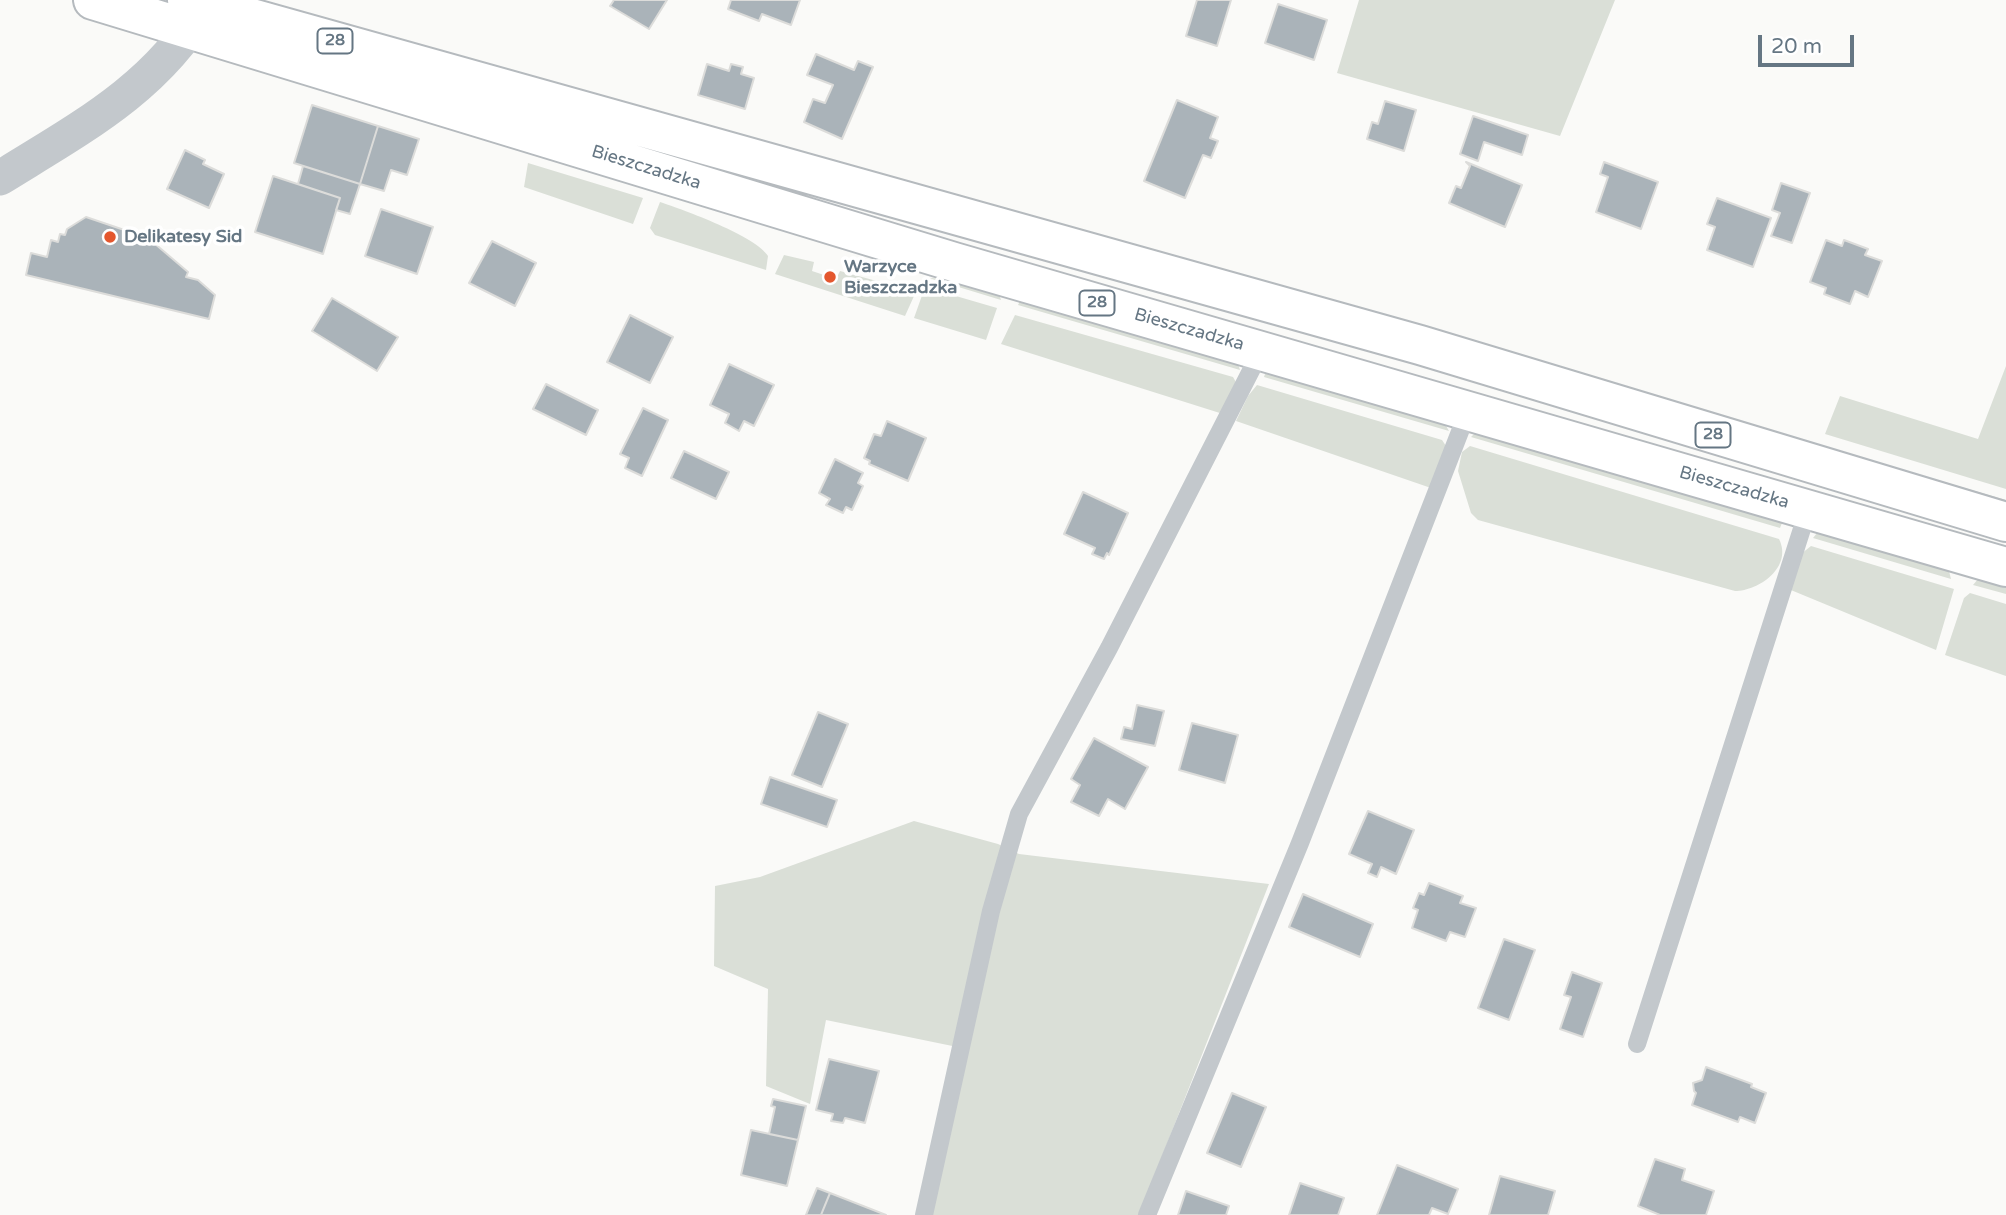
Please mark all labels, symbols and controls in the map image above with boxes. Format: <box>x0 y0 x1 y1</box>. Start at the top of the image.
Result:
scale bar <box>1761 21 1857 65</box>
road number: 28 <box>318 28 352 54</box>
text: 20 m <box>1771 34 1822 59</box>
street label: Bieszczadzka <box>589 141 703 195</box>
place label: Delikatesy Sid <box>124 226 242 248</box>
marker: Delikatesy Sid <box>102 229 118 245</box>
place label: Warzyce Bieszczadzka <box>844 256 957 298</box>
marker: Warzyce Bieszczadzka <box>822 269 838 285</box>
road number: 28 <box>1080 290 1114 316</box>
street label: Bieszczadzka <box>1132 304 1246 356</box>
road number: 28 <box>1696 422 1730 448</box>
street label: Bieszczadzka <box>1677 462 1791 514</box>

